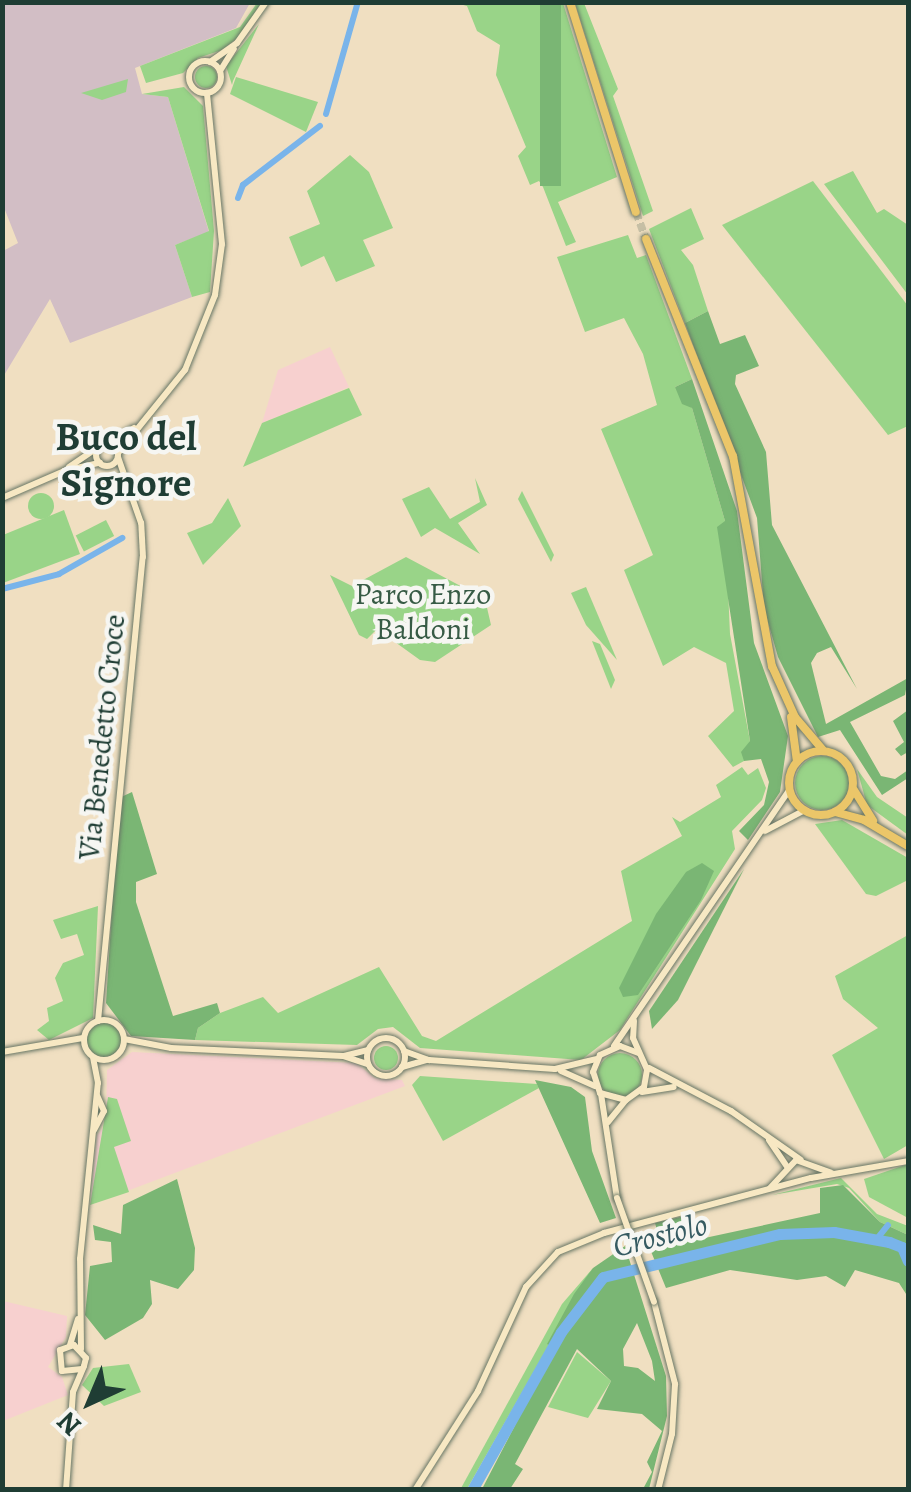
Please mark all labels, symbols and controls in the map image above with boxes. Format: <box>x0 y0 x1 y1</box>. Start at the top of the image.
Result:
district label: Buco del Signore <box>55 413 197 507</box>
park label: Parco Enzo Baldoni <box>355 576 491 646</box>
street label: Via Benedetto Croce <box>71 612 133 862</box>
water label: Crostolo <box>609 1205 711 1265</box>
north arrow <box>40 1352 140 1452</box>
text: N <box>49 1403 90 1444</box>

